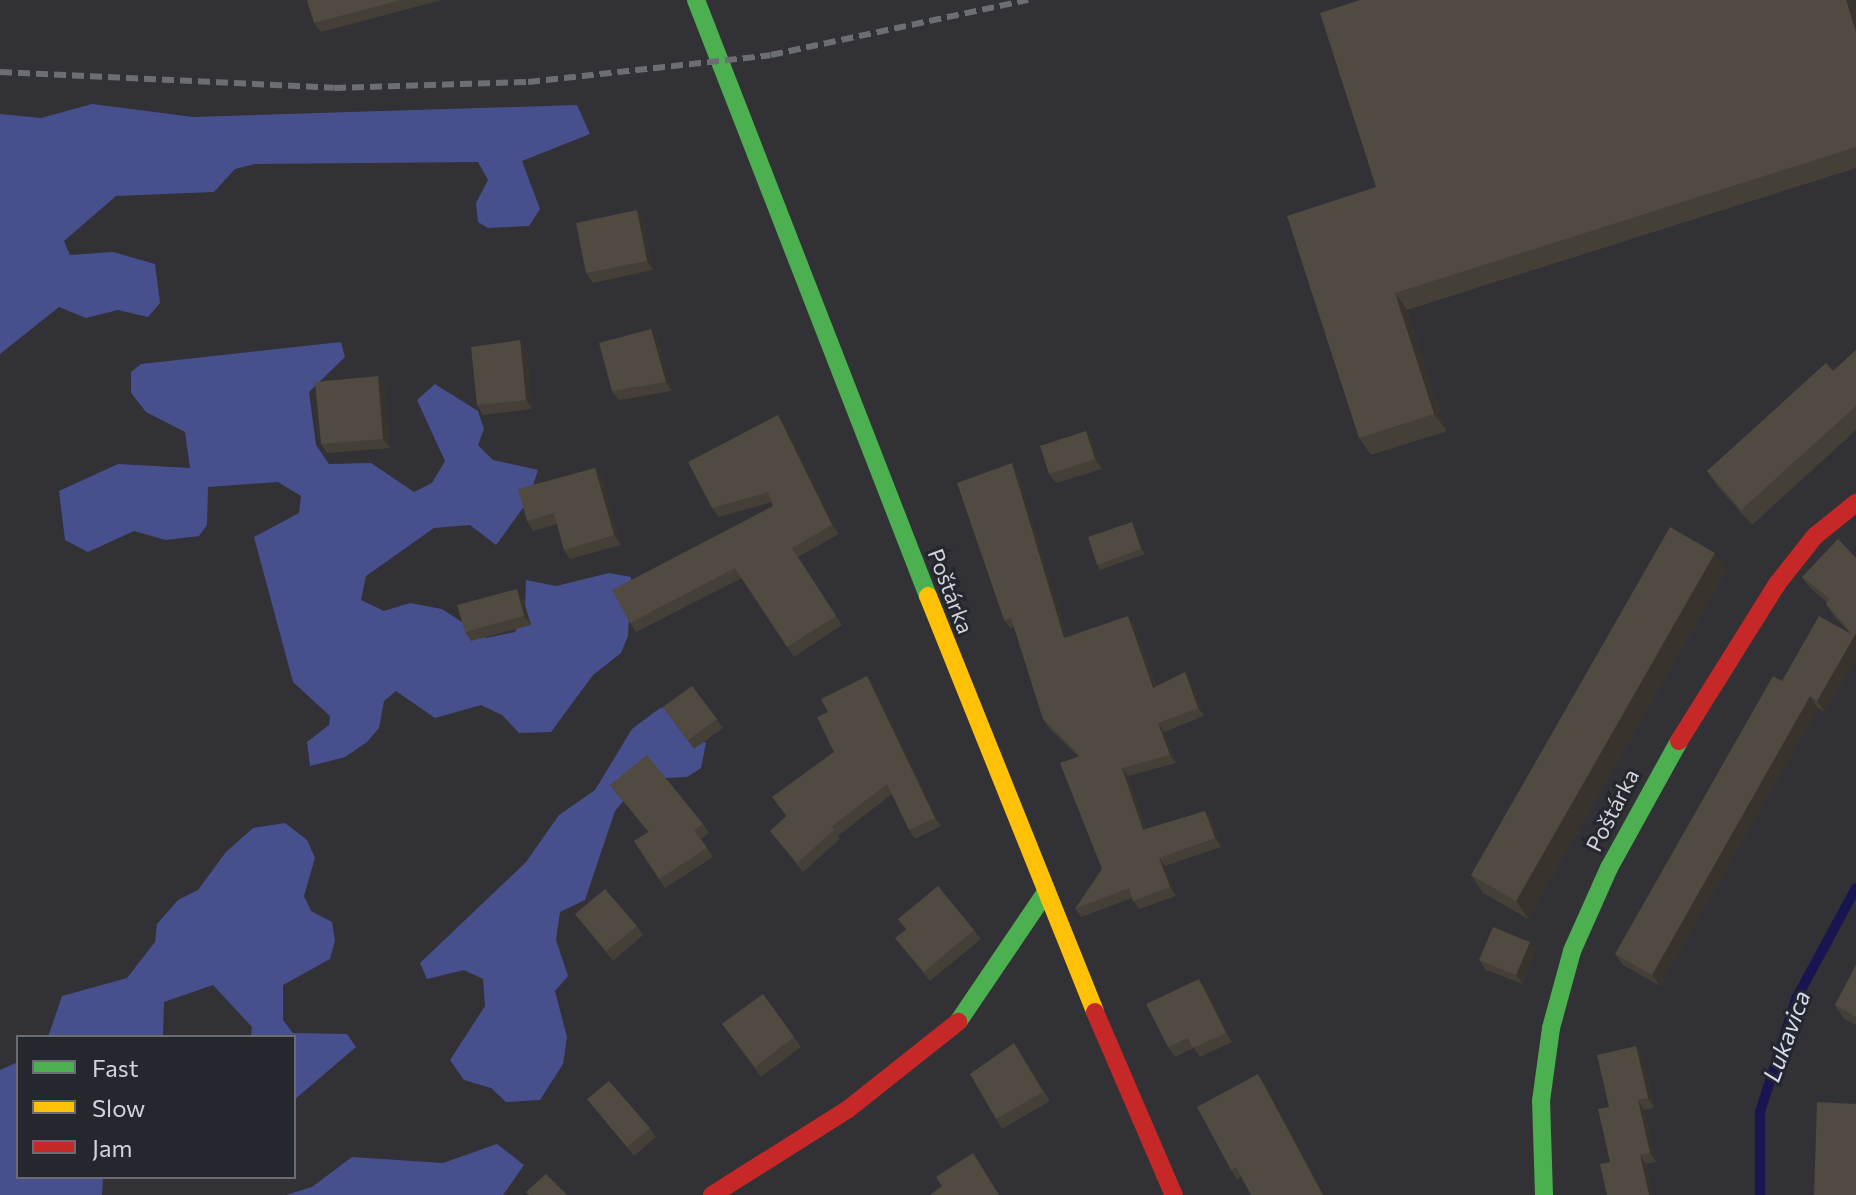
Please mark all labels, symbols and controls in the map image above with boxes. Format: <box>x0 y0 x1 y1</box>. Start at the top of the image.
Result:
street label: Poštárka <box>923 545 979 637</box>
street label: Poštárka <box>1580 764 1644 856</box>
water label: Lukavica <box>1756 986 1816 1086</box>
legend <box>16 1035 296 1179</box>
text: Fast <box>92 1053 139 1082</box>
text: Slow <box>92 1093 145 1122</box>
text: Jam <box>92 1133 132 1162</box>

